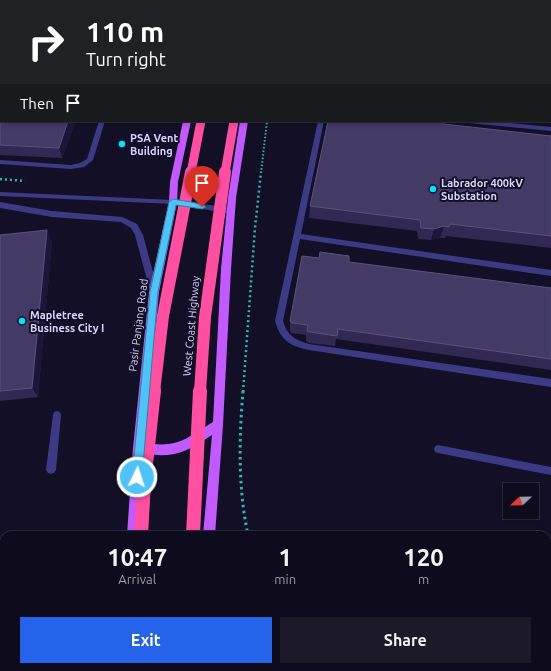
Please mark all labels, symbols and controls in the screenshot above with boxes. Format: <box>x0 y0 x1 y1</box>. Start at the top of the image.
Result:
icon: right <box>20 16 72 68</box>
text: 110 m <box>86 16 164 47</box>
text: Turn right <box>86 49 166 69</box>
icon: arrive <box>62 92 84 114</box>
text: Then <box>20 95 54 112</box>
place label: PSA Vent Building <box>130 132 178 157</box>
marker: PSA Vent Building <box>117 139 127 149</box>
pin <box>185 166 219 207</box>
icon: arrive <box>191 172 213 194</box>
place label: Labrador 400kV Substation <box>441 177 523 202</box>
marker: Labrador 400kV Substation <box>428 184 438 194</box>
street label: West Coast Highway <box>181 275 201 377</box>
street label: Pasir Panjang Road <box>126 278 150 372</box>
place label: Mapletree Business City I <box>30 309 104 334</box>
marker: Mapletree Business City I <box>17 316 27 326</box>
position arrow <box>116 456 158 498</box>
north arrow <box>503 483 539 519</box>
map controls <box>503 483 539 519</box>
text: 10:47 <box>107 544 167 571</box>
text: 1 <box>278 544 292 571</box>
text: 120 <box>403 544 444 571</box>
text: Arrival <box>118 572 156 586</box>
text: min <box>274 572 296 586</box>
text: m <box>418 572 429 586</box>
button: Exit <box>20 617 272 663</box>
button: Share <box>280 617 531 663</box>

